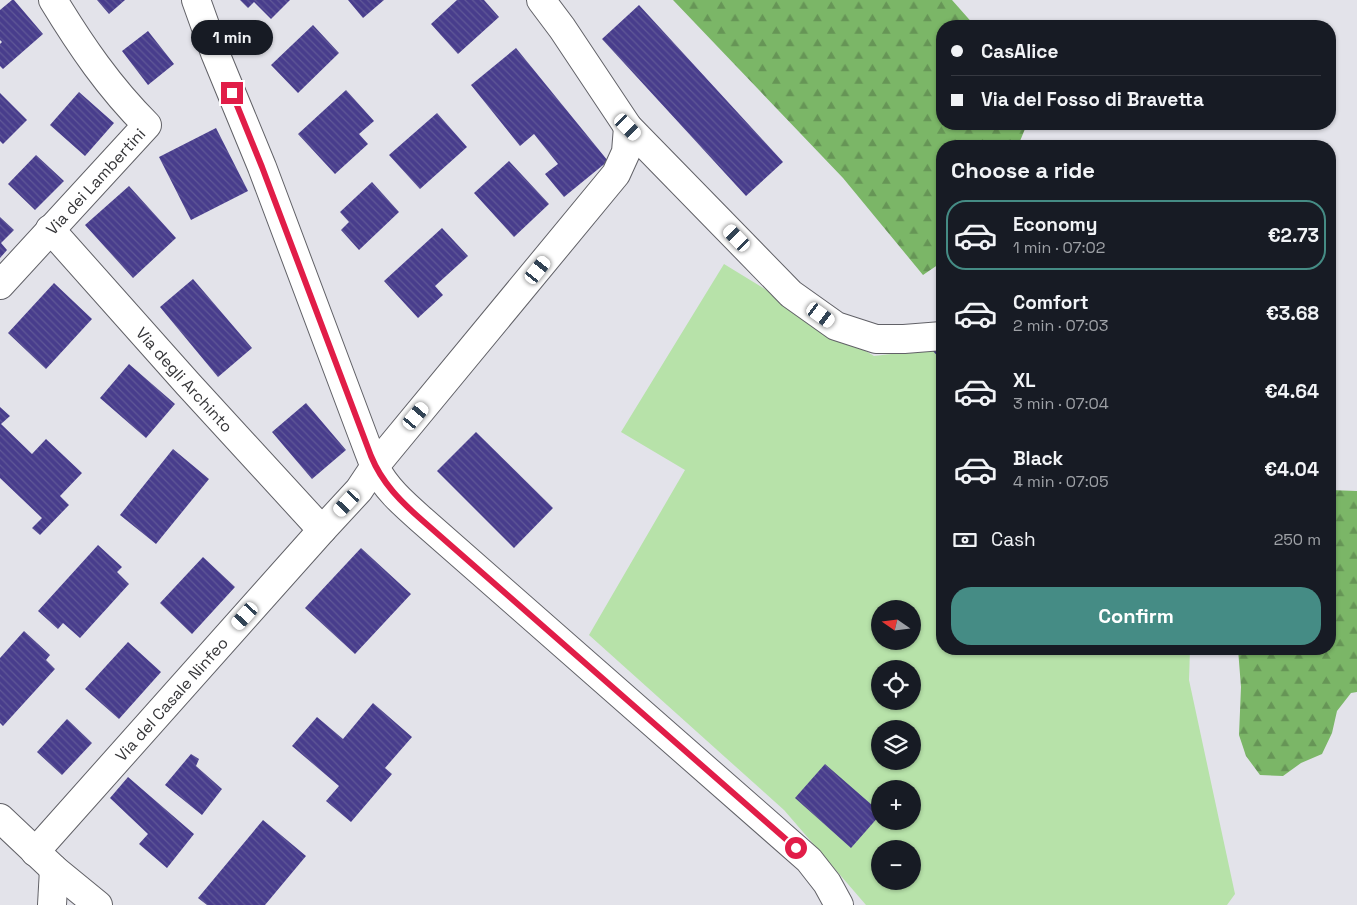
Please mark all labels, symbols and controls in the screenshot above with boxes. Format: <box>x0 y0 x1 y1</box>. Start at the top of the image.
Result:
callout: 1 min <box>191 21 273 56</box>
text: 1 min <box>212 27 252 48</box>
text: CasAlice <box>981 39 1058 64</box>
route end <box>221 82 243 104</box>
text: Via del Fosso di Bravetta <box>981 87 1204 112</box>
car <box>612 111 643 143</box>
street label: Via dei Lambertini <box>41 124 150 239</box>
text: Choose a ride <box>951 156 1095 184</box>
text: Economy <box>1013 212 1097 237</box>
icon: car <box>953 213 998 258</box>
car <box>721 222 752 254</box>
text: €2.73 <box>1268 223 1319 248</box>
text: 1 min · 07:02 <box>1013 237 1105 258</box>
car <box>522 254 553 286</box>
text: Comfort <box>1013 290 1089 315</box>
icon: car <box>953 291 998 336</box>
car <box>804 300 837 330</box>
text: €3.68 <box>1266 301 1319 326</box>
text: 2 min · 07:03 <box>1013 315 1108 336</box>
street label: Via degli Archinto <box>131 323 237 437</box>
text: XL <box>1013 368 1036 393</box>
icon: car <box>953 369 998 414</box>
text: €4.64 <box>1265 379 1319 404</box>
text: 3 min · 07:04 <box>1013 393 1109 414</box>
car <box>400 400 431 432</box>
text: Black <box>1013 446 1063 471</box>
icon: car <box>953 447 998 492</box>
text: €4.04 <box>1264 457 1319 482</box>
text: 4 min · 07:05 <box>1013 471 1109 492</box>
car <box>331 487 362 519</box>
icon: cash <box>951 526 979 554</box>
text: Cash <box>991 527 1036 552</box>
text: 250 m <box>1274 529 1321 550</box>
button: Confirm <box>951 587 1321 645</box>
car <box>229 600 260 632</box>
north arrow <box>871 600 921 650</box>
map controls <box>871 600 921 890</box>
street label: Via del Casale Ninfeo <box>111 633 233 766</box>
button: locate <box>871 660 921 710</box>
button: layers <box>871 720 921 770</box>
button: + <box>871 780 921 830</box>
route start <box>785 837 807 859</box>
button: − <box>871 840 921 890</box>

